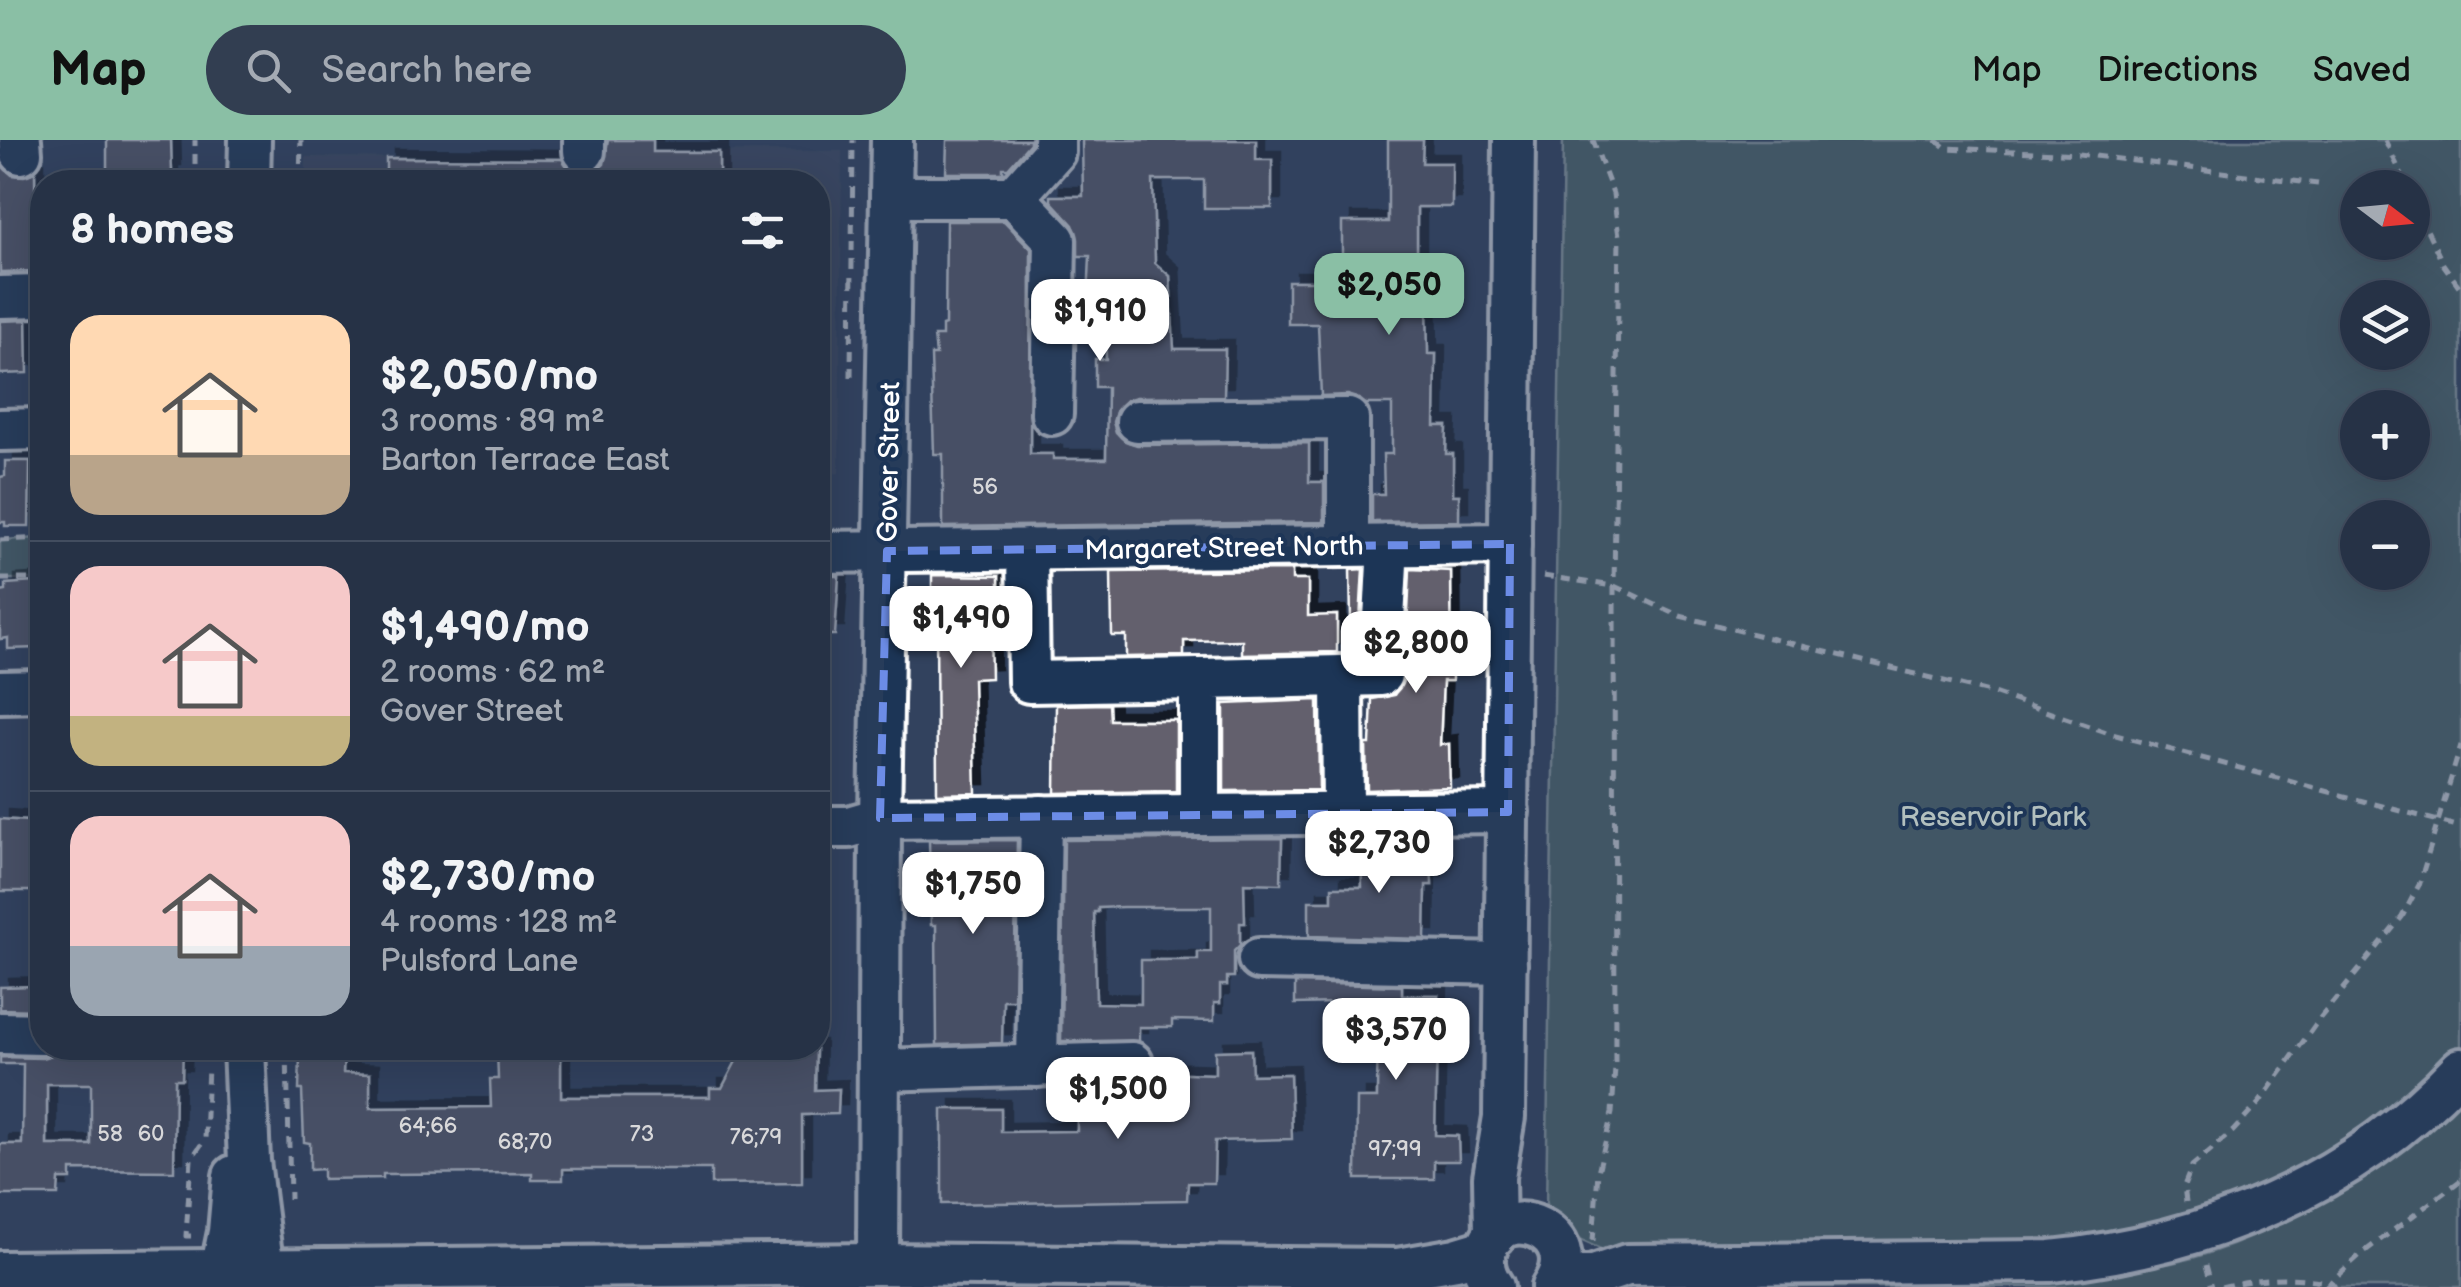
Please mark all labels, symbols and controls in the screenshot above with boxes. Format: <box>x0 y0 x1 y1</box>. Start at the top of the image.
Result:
search box <box>206 25 906 115</box>
text: Map <box>50 42 146 99</box>
icon: search <box>241 43 296 98</box>
text: Search here <box>321 48 532 93</box>
text: Map <box>1972 49 2042 92</box>
text: Directions <box>2097 49 2258 92</box>
text: Saved <box>2313 49 2411 92</box>
north arrow <box>2340 170 2430 260</box>
map controls <box>2340 170 2430 590</box>
icon: filters <box>735 203 790 258</box>
text: 8 homes <box>70 205 234 256</box>
pin: $2,050 <box>1308 253 1470 338</box>
text: $2,050 <box>1336 266 1442 305</box>
pin: $1,910 <box>1019 279 1181 364</box>
button: layers <box>2340 280 2430 370</box>
text: $1,910 <box>1053 292 1147 331</box>
text: $2,050/mo <box>380 351 598 402</box>
icon: home <box>150 355 270 475</box>
street label: Gover Street <box>872 381 907 543</box>
button: + <box>2340 390 2430 480</box>
text: 3 rooms · 89 m² <box>380 402 605 441</box>
text: Barton Terrace East <box>380 441 670 480</box>
house number: 56 <box>972 474 998 501</box>
button: − <box>2340 500 2430 590</box>
street label: Margaret Street North <box>1084 530 1364 567</box>
pin: $1,490 <box>880 586 1042 671</box>
text: $1,490 <box>911 599 1011 638</box>
text: $1,490/mo <box>380 602 590 653</box>
icon: home <box>150 606 270 726</box>
pin: $2,800 <box>1335 611 1497 696</box>
text: $2,800 <box>1363 624 1469 663</box>
text: 2 rooms · 62 m² <box>380 653 605 692</box>
text: Gover Street <box>380 692 563 731</box>
park label: Reservoir Park <box>1900 801 2087 834</box>
pin: $2,730 <box>1298 811 1460 896</box>
text: $2,730 <box>1327 824 1431 863</box>
text: $2,730/mo <box>380 852 595 903</box>
pin: $1,750 <box>892 852 1054 937</box>
icon: home <box>150 856 270 976</box>
text: $1,750 <box>924 865 1022 904</box>
text: 4 rooms · 128 m² <box>380 903 617 942</box>
text: Pulsford Lane <box>380 942 578 981</box>
pin: $3,570 <box>1315 998 1477 1083</box>
text: $3,570 <box>1345 1011 1447 1050</box>
pin: $1,500 <box>1037 1057 1199 1142</box>
text: $1,500 <box>1068 1070 1168 1109</box>
house number: 64;66 <box>399 1113 457 1140</box>
house number: 58 <box>97 1121 123 1148</box>
house number: 60 <box>138 1121 164 1148</box>
house number: 73 <box>630 1121 654 1148</box>
house number: 76;79 <box>730 1124 782 1151</box>
house number: 68;70 <box>498 1129 552 1156</box>
house number: 97;99 <box>1368 1136 1422 1163</box>

